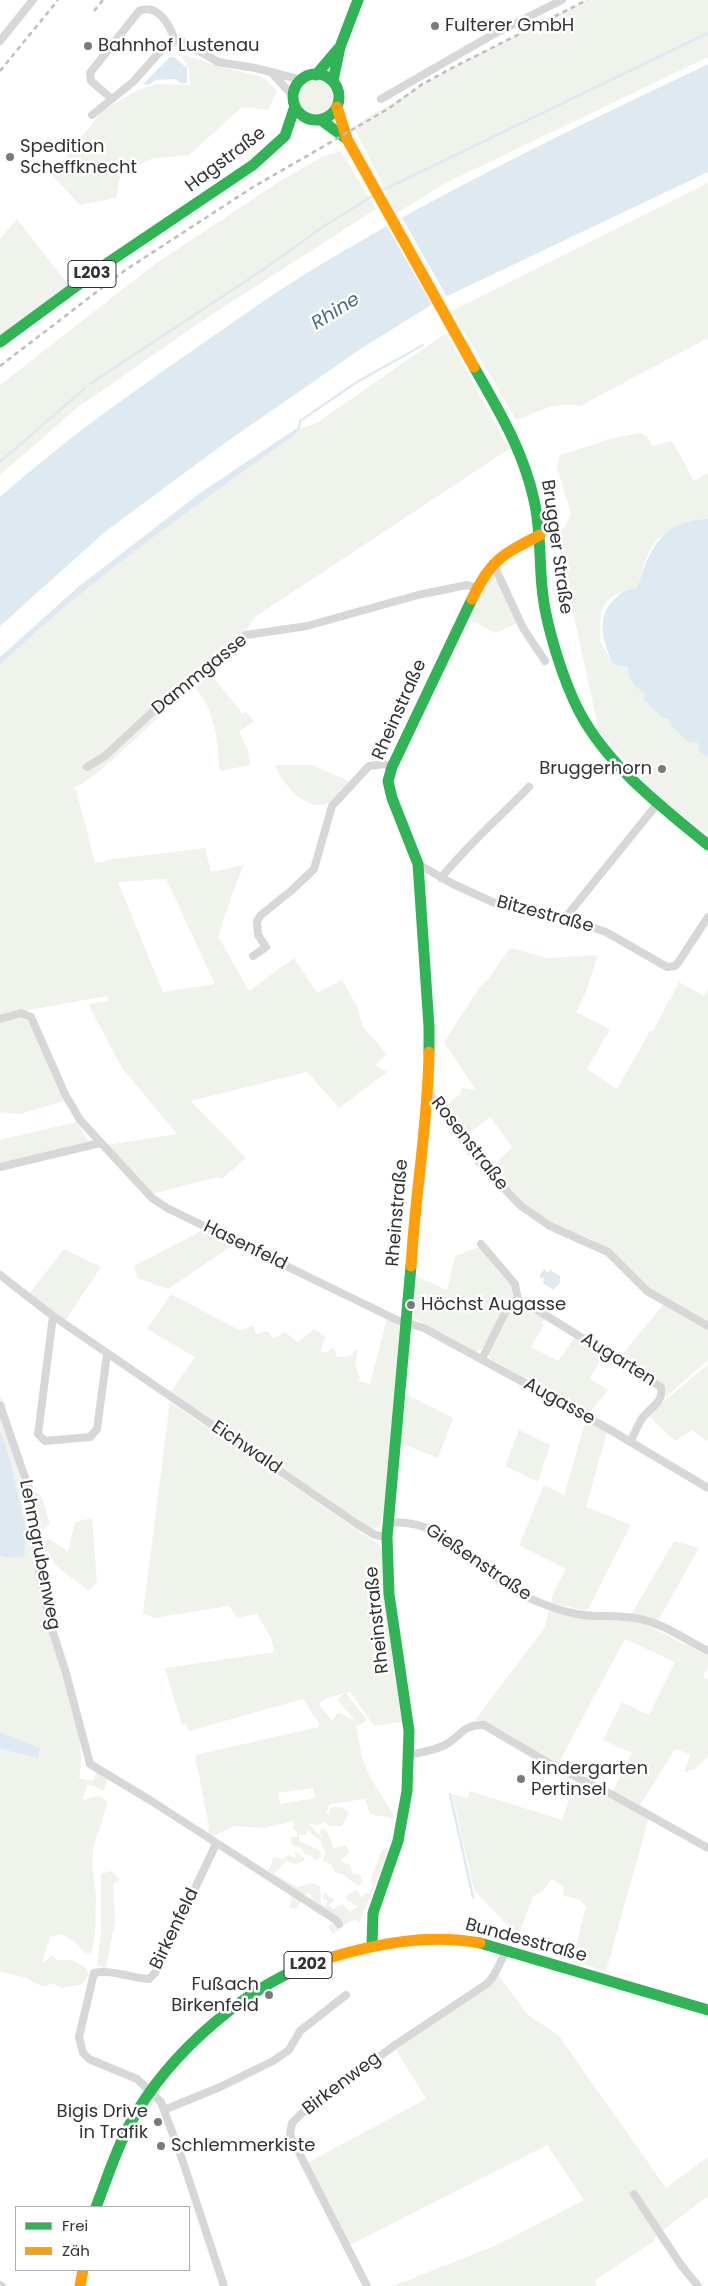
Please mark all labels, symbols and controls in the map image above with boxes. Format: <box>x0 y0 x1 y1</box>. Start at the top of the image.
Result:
place label: Fulterer GmbH <box>445 15 574 37</box>
marker: Fulterer GmbH <box>429 20 441 32</box>
place label: Bahnhof Lustenau <box>98 35 260 57</box>
marker: Bahnhof Lustenau <box>82 40 94 52</box>
street label: Hagstraße <box>182 123 270 197</box>
place label: Spedition Scheffknecht <box>20 136 137 178</box>
marker: Spedition Scheffknecht <box>4 151 16 163</box>
road number: L203 <box>68 260 116 288</box>
water label: Rhine <box>308 288 364 336</box>
street label: Brugger Straße <box>536 478 576 616</box>
street label: Dammgasse <box>148 630 252 720</box>
street label: Rheinstraße <box>368 656 432 764</box>
place label: Bruggerhorn <box>539 758 652 780</box>
marker: Bruggerhorn <box>656 763 668 775</box>
street label: Bitzestraße <box>494 892 596 938</box>
street label: Rosenstraße <box>426 1093 512 1195</box>
street label: Rheinstraße <box>383 1158 413 1268</box>
street label: Hasenfeld <box>200 1216 290 1276</box>
place label: Höchst Augasse <box>421 1294 566 1316</box>
marker: Höchst Augasse <box>405 1299 417 1311</box>
street label: Augarten <box>577 1329 659 1391</box>
street label: Augasse <box>520 1374 598 1430</box>
street label: Eichwald <box>207 1417 285 1479</box>
street label: Lehmgrubenweg <box>14 1478 64 1632</box>
street label: Gießenstraße <box>421 1520 535 1606</box>
street label: Rheinstraße <box>362 1565 394 1675</box>
place label: Kindergarten Pertinsel <box>531 1758 648 1800</box>
marker: Kindergarten Pertinsel <box>515 1773 527 1785</box>
street label: Birkenfeld <box>146 1885 204 1973</box>
street label: Bundesstraße <box>463 1914 589 1968</box>
road number: L202 <box>284 1952 332 1978</box>
place label: Fußach Birkenfeld <box>171 1974 259 2016</box>
marker: Fußach Birkenfeld <box>263 1989 275 2001</box>
street label: Birkenweg <box>299 2048 385 2120</box>
place label: Bigis Drive in Trafik <box>57 2101 148 2144</box>
marker: Bigis Drive in Trafik <box>152 2116 164 2128</box>
place label: Schlemmerkiste <box>171 2135 315 2157</box>
marker: Schlemmerkiste <box>155 2140 167 2152</box>
legend <box>15 2206 190 2271</box>
text: Frei <box>62 2215 88 2236</box>
text: Zäh <box>62 2240 90 2261</box>

